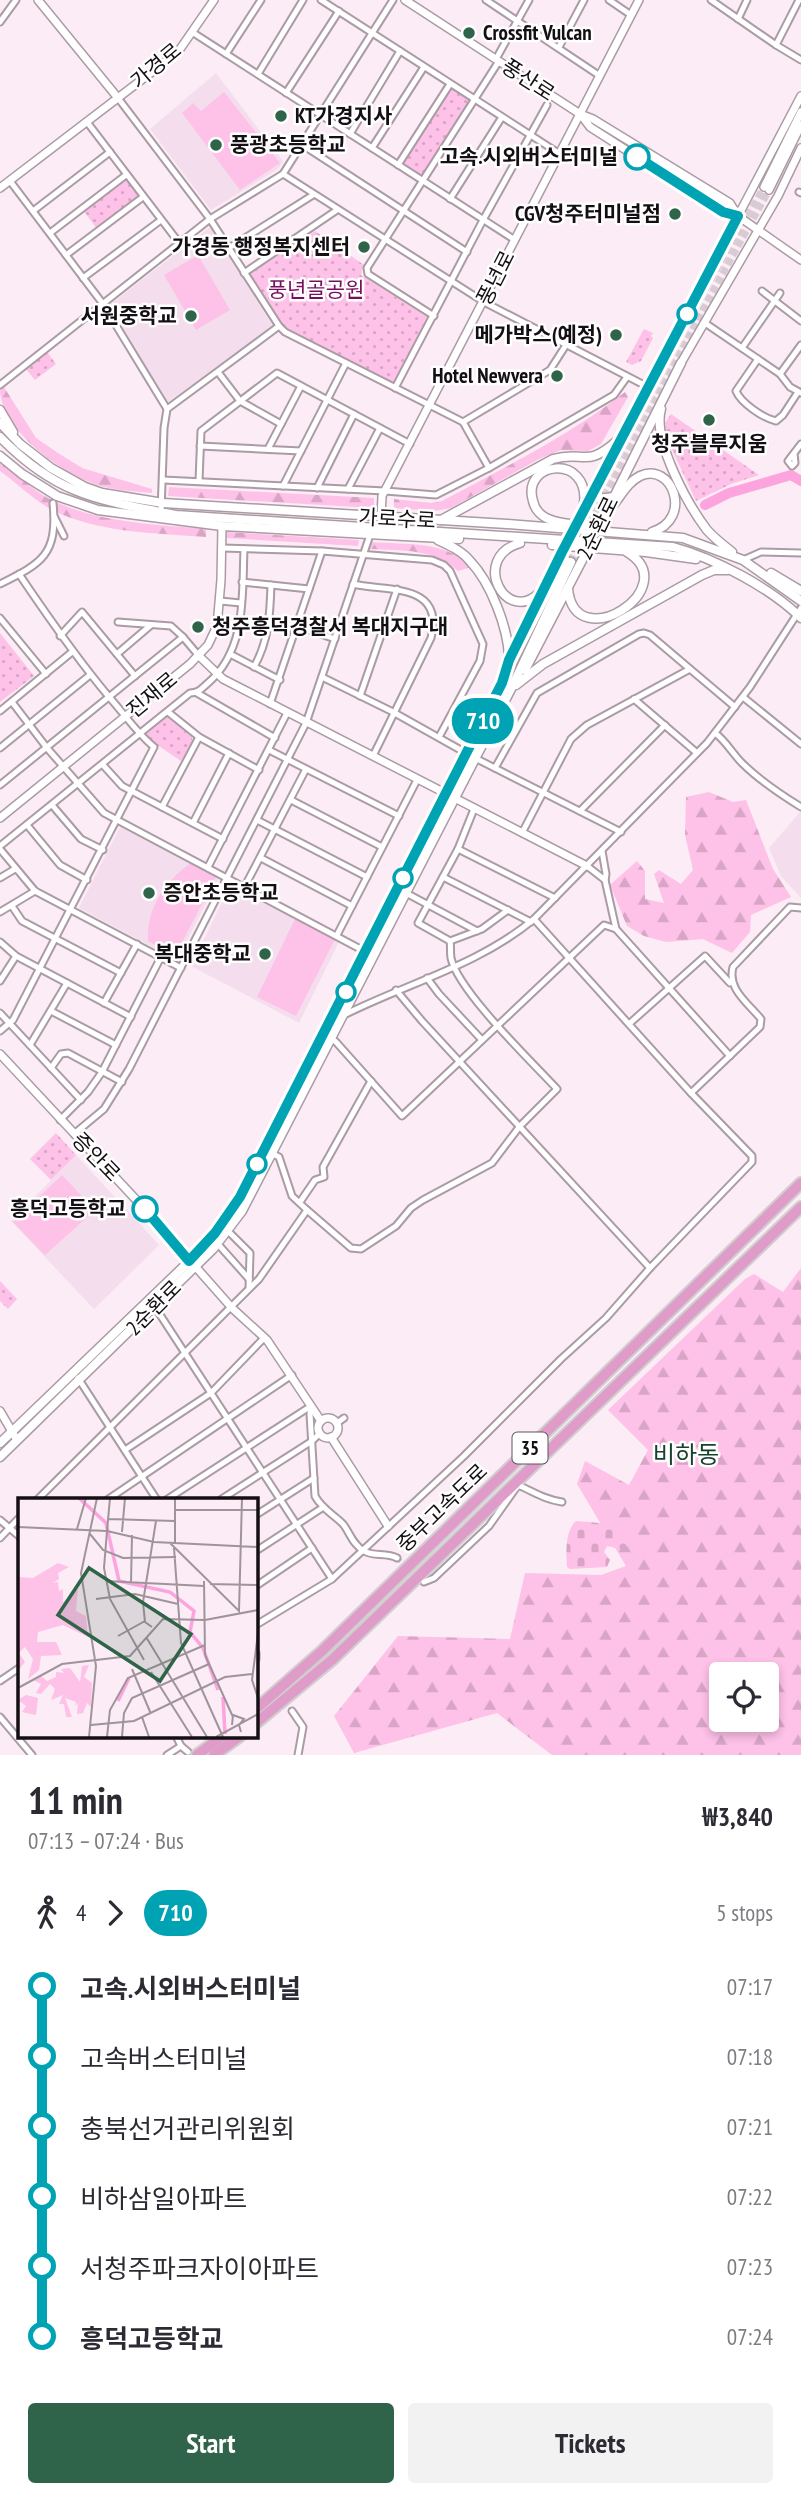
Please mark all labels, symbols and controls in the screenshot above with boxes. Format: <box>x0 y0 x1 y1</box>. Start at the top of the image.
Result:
place label: Crossfit Vulcan <box>483 19 592 46</box>
marker: Crossfit Vulcan <box>461 25 477 41</box>
street label: 가경로 <box>125 37 187 95</box>
street label: 풍산로 <box>497 52 560 107</box>
place label: KT가경지사 <box>295 102 392 129</box>
marker: KT가경지사 <box>273 108 289 124</box>
place label: 풍광초등학교 <box>230 131 346 158</box>
marker: 풍광초등학교 <box>208 137 224 153</box>
place label: 고속.시외버스터미널 <box>440 143 618 170</box>
marker: 고속.시외버스터미널 <box>624 144 650 170</box>
place label: CGV청주터미널점 <box>515 200 661 227</box>
marker: CGV청주터미널점 <box>667 206 683 222</box>
place label: 가경동 행정복지센터 <box>172 233 350 260</box>
marker: 가경동 행정복지센터 <box>356 239 372 255</box>
street label: 풍년로 <box>470 246 521 310</box>
park label: 풍년골공원 <box>268 276 364 303</box>
place label: 서원중학교 <box>80 302 177 329</box>
unlabelled marker <box>677 304 697 324</box>
marker: 서원중학교 <box>183 308 199 324</box>
place label: 메가박스(예정) <box>474 321 602 348</box>
marker: 메가박스(예정) <box>608 327 624 343</box>
place label: Hotel Newvera <box>432 362 543 389</box>
marker: Hotel Newvera <box>549 368 565 384</box>
marker: 청주블루지움 <box>701 412 717 428</box>
place label: 청주블루지움 <box>651 430 767 457</box>
street label: 2순환로 <box>571 492 624 564</box>
street label: 가로수로 <box>358 503 436 534</box>
place label: 청주흥덕경찰서 복대지구대 <box>212 613 448 640</box>
marker: 청주흥덕경찰서 복대지구대 <box>190 619 206 635</box>
street label: 진재로 <box>121 666 183 724</box>
line badge: 710 <box>443 698 523 744</box>
text: 710 <box>466 705 500 736</box>
unlabelled marker <box>393 868 413 888</box>
place label: 증안초등학교 <box>163 879 279 906</box>
marker: 증안초등학교 <box>141 885 157 901</box>
place label: 복대중학교 <box>154 940 251 967</box>
marker: 복대중학교 <box>257 946 273 962</box>
unlabelled marker <box>336 982 356 1002</box>
street label: 증안로 <box>67 1126 126 1187</box>
unlabelled marker <box>247 1154 267 1174</box>
place label: 흥덕고등학교 <box>10 1195 126 1222</box>
marker: 흥덕고등학교 <box>132 1196 158 1222</box>
street label: 2순환로 <box>120 1274 187 1341</box>
road number: 35 <box>512 1432 548 1464</box>
district label: 비하동 <box>653 1439 719 1470</box>
street label: 중부고속도로 <box>391 1458 493 1558</box>
inset map <box>18 1498 257 1738</box>
map controls <box>709 1662 779 1732</box>
button: locate <box>709 1662 779 1732</box>
text: 11 min <box>28 1775 123 1824</box>
text: ₩3,840 <box>702 1800 773 1833</box>
text: 07:13 – 07:24 · Bus <box>28 1826 184 1855</box>
icon: walk <box>28 1894 66 1932</box>
icon: forward <box>96 1894 134 1932</box>
text: 710 <box>158 1897 193 1928</box>
text: 4 <box>76 1898 86 1927</box>
text: 5 stops <box>716 1898 773 1927</box>
text: 고속.시외버스터미널 <box>80 1972 301 2005</box>
text: 07:17 <box>727 1972 773 2001</box>
text: 고속버스터미널 <box>80 2042 247 2075</box>
text: 07:18 <box>727 2042 773 2071</box>
text: 충북선거관리위원회 <box>80 2112 295 2145</box>
text: 07:21 <box>727 2112 773 2141</box>
text: 비하삼일아파트 <box>80 2182 247 2215</box>
text: 07:22 <box>727 2182 773 2211</box>
text: 서청주파크자이아파트 <box>80 2252 319 2285</box>
text: 07:23 <box>727 2252 773 2281</box>
text: 흥덕고등학교 <box>80 2322 224 2355</box>
text: 07:24 <box>727 2322 773 2351</box>
button: Start <box>28 2403 394 2483</box>
button: Tickets <box>408 2403 773 2483</box>

